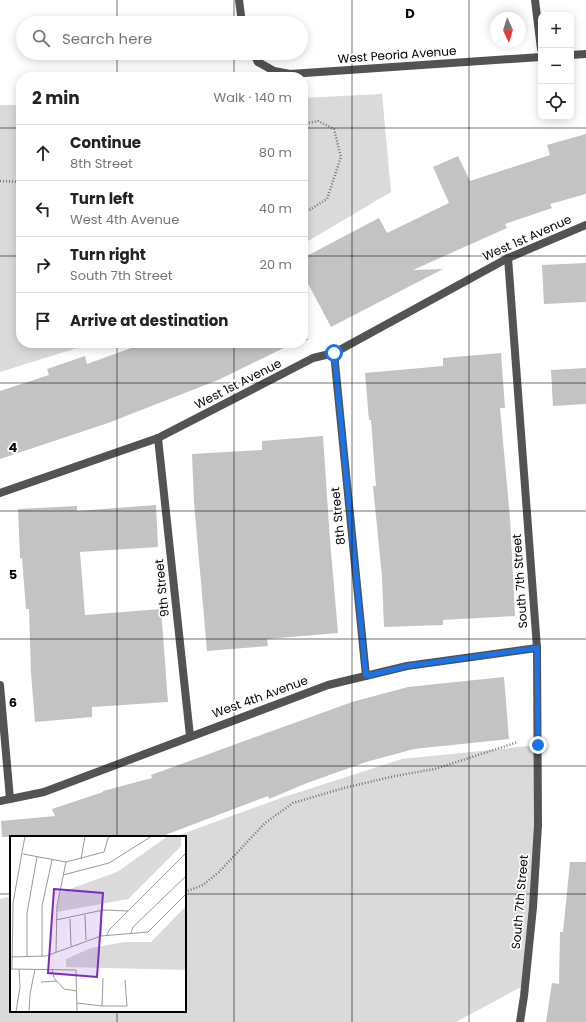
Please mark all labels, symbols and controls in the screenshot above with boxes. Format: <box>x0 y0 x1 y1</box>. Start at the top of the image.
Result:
text: D <box>405 4 415 23</box>
north arrow <box>490 12 526 48</box>
map controls <box>538 12 574 120</box>
button: + <box>538 12 574 48</box>
search box <box>16 16 308 60</box>
icon: search <box>30 27 52 49</box>
text: Search here <box>62 28 152 49</box>
street label: West Peoria Avenue <box>337 42 457 67</box>
button: − <box>538 48 574 84</box>
button: locate <box>538 84 574 120</box>
text: 2 min <box>32 86 80 110</box>
text: Walk · 140 m <box>214 88 292 107</box>
text: Continue <box>70 132 141 153</box>
icon: ahead <box>32 142 54 164</box>
text: 80 m <box>259 143 292 162</box>
text: 8th Street <box>70 154 133 173</box>
text: Turn left <box>70 188 134 209</box>
icon: left <box>32 198 54 220</box>
text: 40 m <box>259 199 292 218</box>
text: West 4th Avenue <box>70 210 179 229</box>
street label: West 1st Avenue <box>480 210 574 265</box>
text: Turn right <box>70 244 146 265</box>
icon: right <box>32 254 54 276</box>
text: 20 m <box>259 255 292 274</box>
text: South 7th Street <box>70 266 172 285</box>
icon: arrive <box>32 310 54 332</box>
text: Arrive at destination <box>70 310 228 331</box>
route start <box>325 344 343 362</box>
street label: West 1st Avenue <box>191 354 284 413</box>
text: 4 <box>9 438 18 457</box>
street label: 8th Street <box>326 486 349 546</box>
street label: South 7th Street <box>508 533 531 629</box>
street label: 9th Street <box>150 558 173 618</box>
text: 5 <box>9 565 17 584</box>
street label: West 4th Avenue <box>210 671 310 722</box>
text: 6 <box>9 693 17 712</box>
route end <box>529 736 547 754</box>
inset map <box>10 836 186 1012</box>
street label: South 7th Street <box>507 854 532 950</box>

